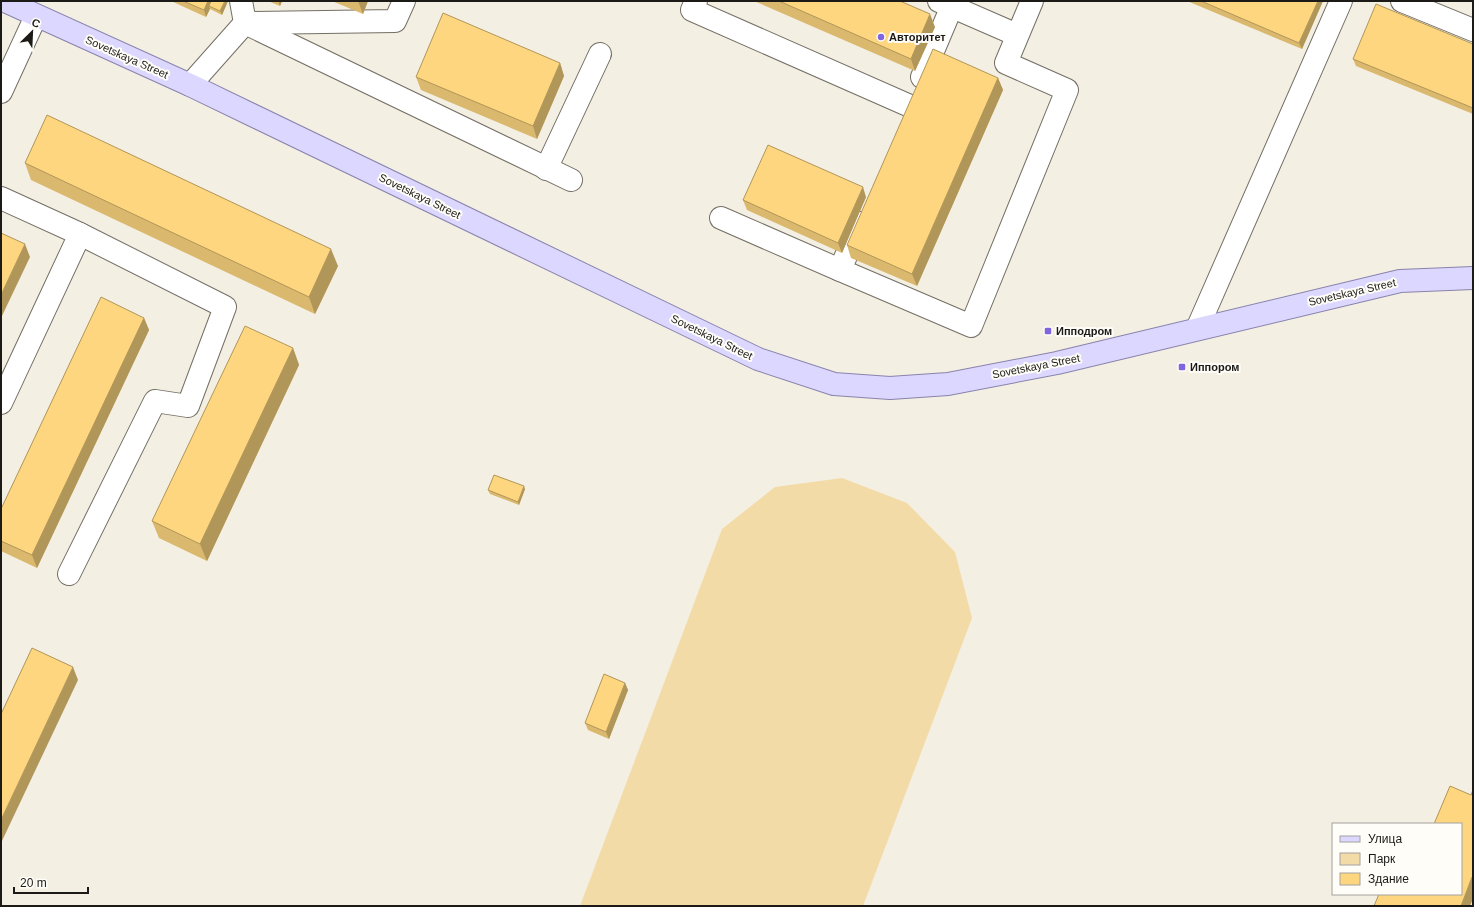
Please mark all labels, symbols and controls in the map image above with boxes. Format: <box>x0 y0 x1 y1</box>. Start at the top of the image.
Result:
north arrow <box>12 12 52 52</box>
text: С <box>30 16 42 30</box>
place label: Авторитет <box>889 31 946 43</box>
marker: Авторитет <box>876 32 886 42</box>
street label: Sovetskaya Street <box>84 33 170 81</box>
street label: Sovetskaya Street <box>377 171 463 221</box>
street label: Sovetskaya Street <box>1307 276 1397 308</box>
street label: Sovetskaya Street <box>669 312 755 362</box>
place label: Ипподром <box>1056 325 1112 337</box>
marker: Ипподром <box>1043 326 1053 336</box>
street label: Sovetskaya Street <box>991 352 1081 380</box>
place label: Иппором <box>1190 361 1239 373</box>
marker: Иппором <box>1177 362 1187 372</box>
legend <box>1332 823 1462 895</box>
text: Улица <box>1368 832 1402 846</box>
text: Парк <box>1368 852 1396 866</box>
scale bar <box>14 869 88 895</box>
text: Здание <box>1368 872 1409 886</box>
text: 20 m <box>20 876 47 890</box>

